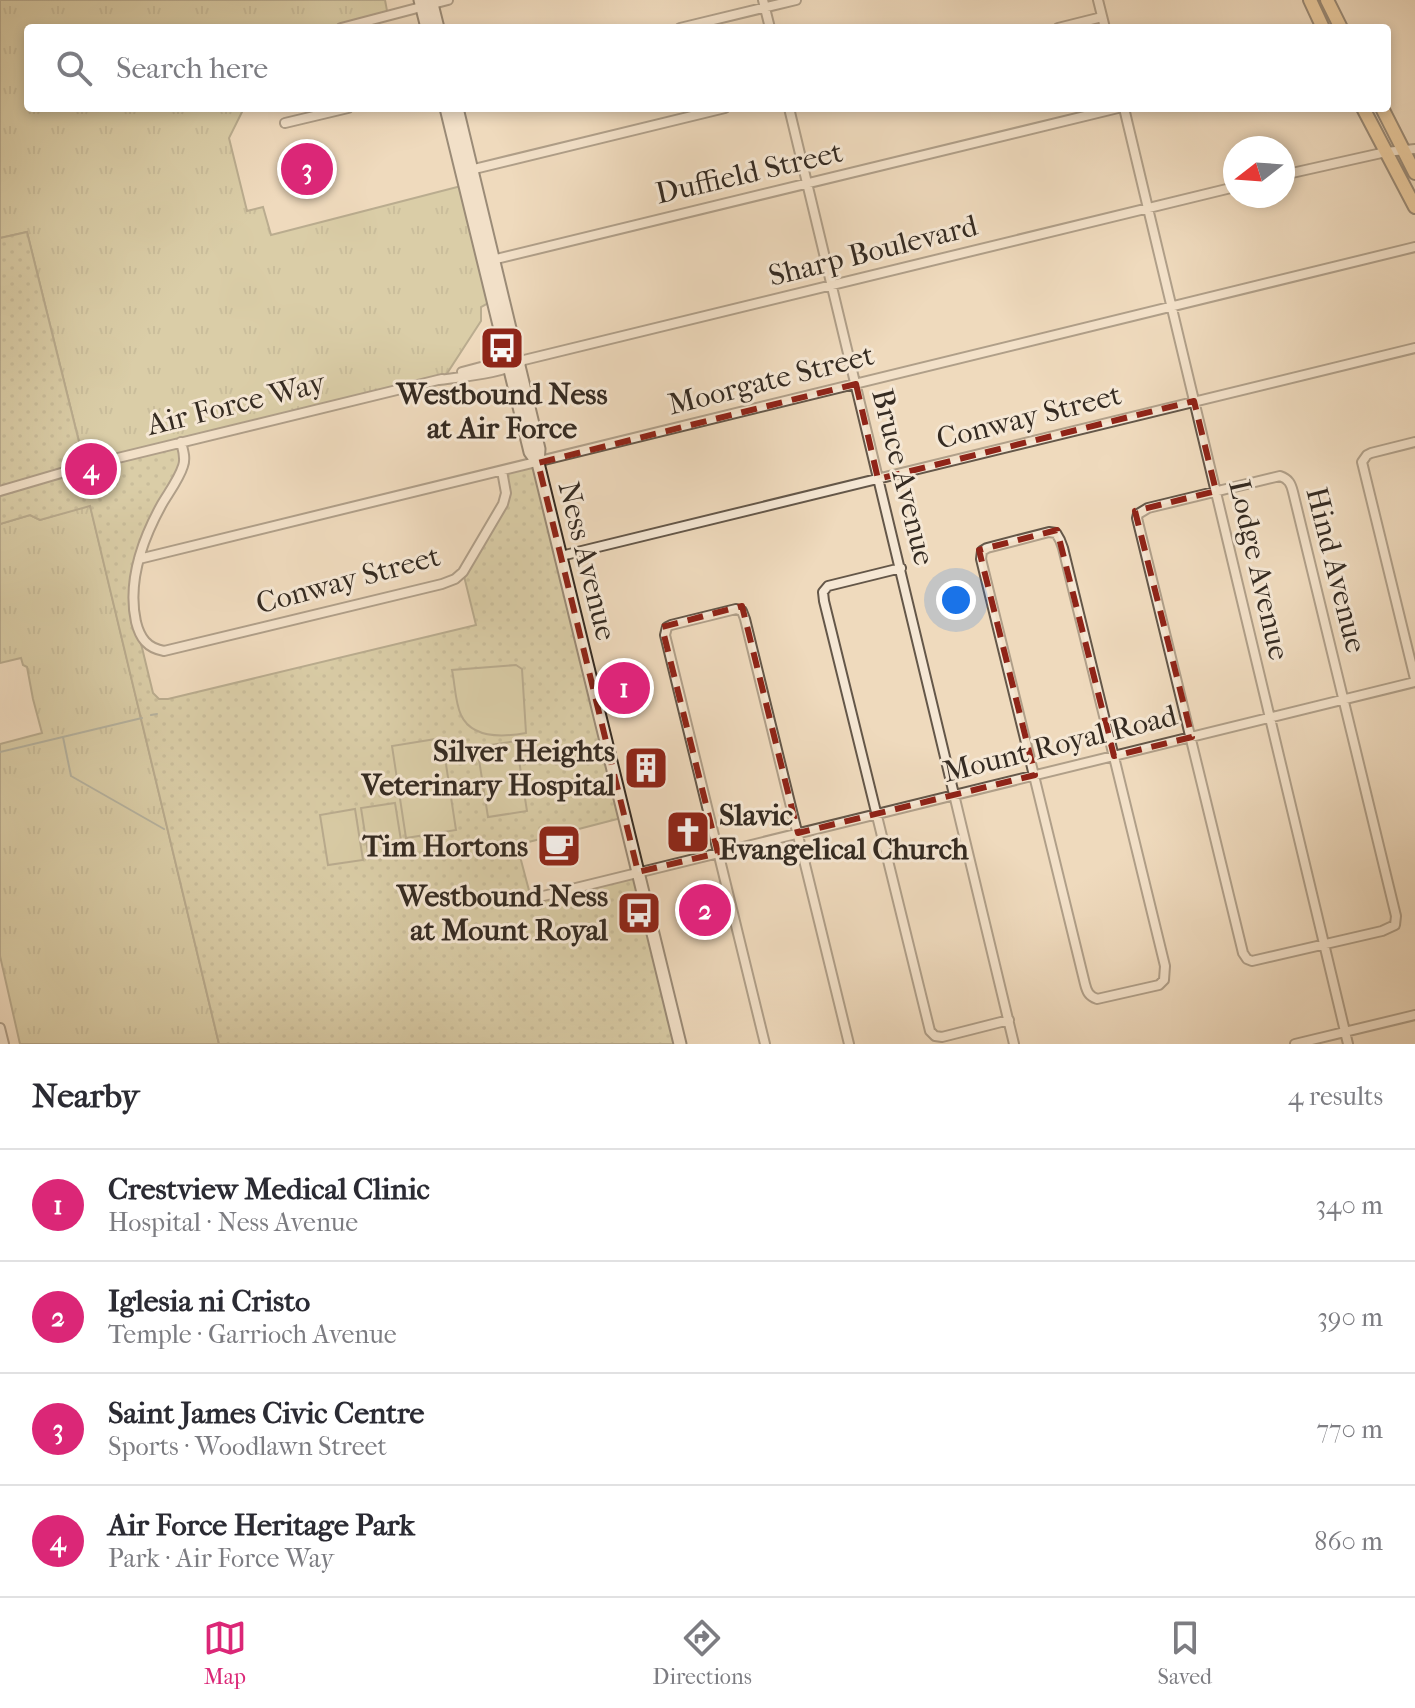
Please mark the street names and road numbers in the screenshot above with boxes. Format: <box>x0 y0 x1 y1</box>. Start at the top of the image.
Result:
street label: Duffield Street <box>652 134 846 212</box>
street label: Sharp Boulevard <box>765 208 982 294</box>
street label: Moorgate Street <box>664 337 878 423</box>
street label: Air Force Way <box>142 365 330 443</box>
street label: Conway Street <box>933 377 1125 457</box>
street label: Bruce Avenue <box>864 385 942 569</box>
street label: Lodge Avenue <box>1221 476 1297 664</box>
street label: Ness Avenue <box>550 478 624 644</box>
street label: Hind Avenue <box>1299 484 1374 657</box>
street label: Conway Street <box>252 539 444 621</box>
street label: Mount Royal Road <box>939 698 1181 790</box>

